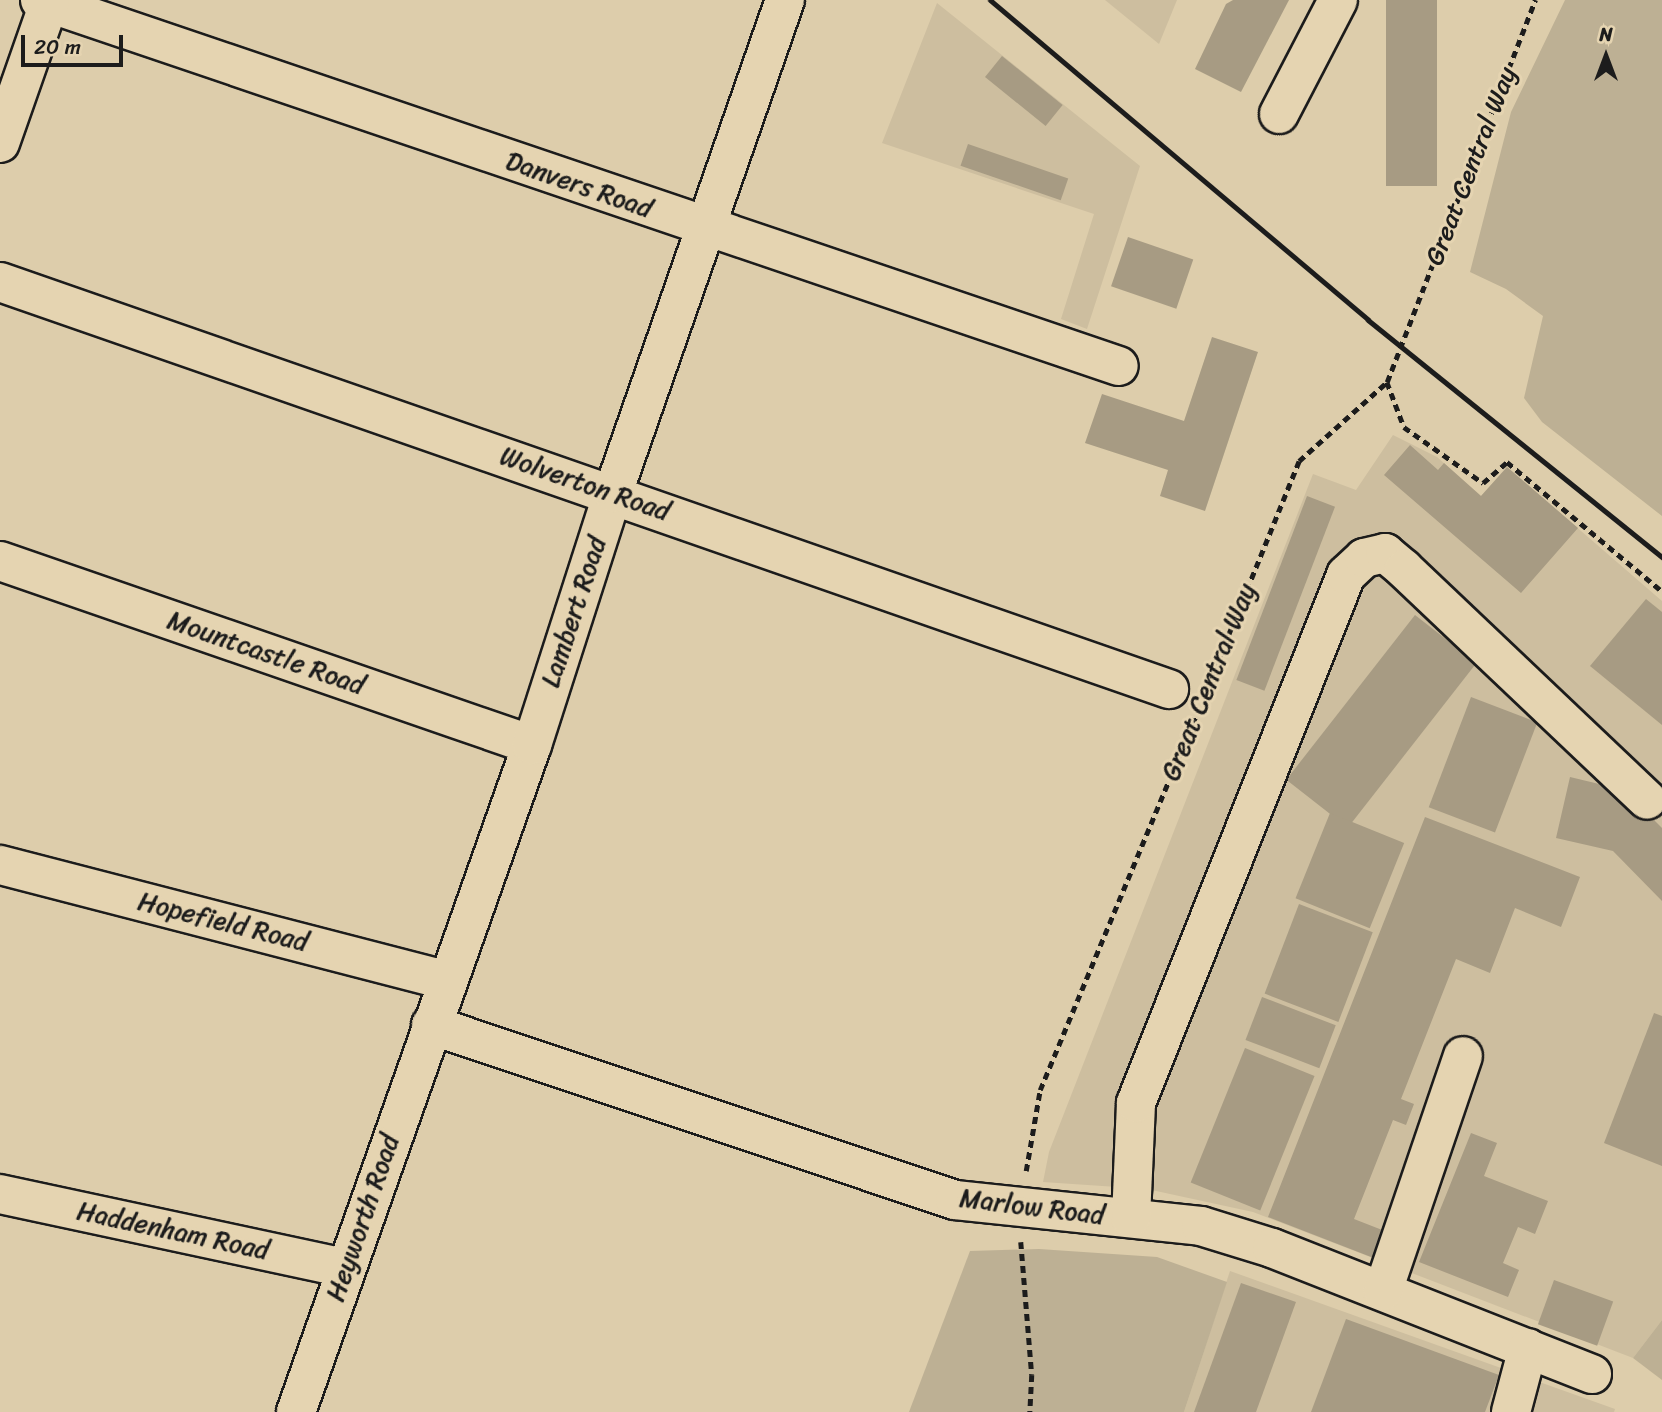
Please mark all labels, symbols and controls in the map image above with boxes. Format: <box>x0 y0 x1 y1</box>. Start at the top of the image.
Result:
text: N <box>1599 18 1613 51</box>
scale bar <box>24 21 126 65</box>
north arrow <box>1571 21 1641 91</box>
text: 20 m <box>34 28 81 66</box>
street label: Great Central Way <box>1419 62 1523 270</box>
street label: Danvers Road <box>501 145 657 225</box>
street label: Wolverton Road <box>496 440 674 528</box>
street label: Lambert Road <box>535 533 613 691</box>
street label: Great Central Way <box>1155 578 1263 786</box>
street label: Mountcastle Road <box>163 605 369 701</box>
street label: Hopefield Road <box>135 886 311 958</box>
street label: Heyworth Road <box>320 1130 406 1306</box>
street label: Marlow Road <box>958 1183 1106 1231</box>
street label: Haddenham Road <box>74 1195 272 1267</box>

